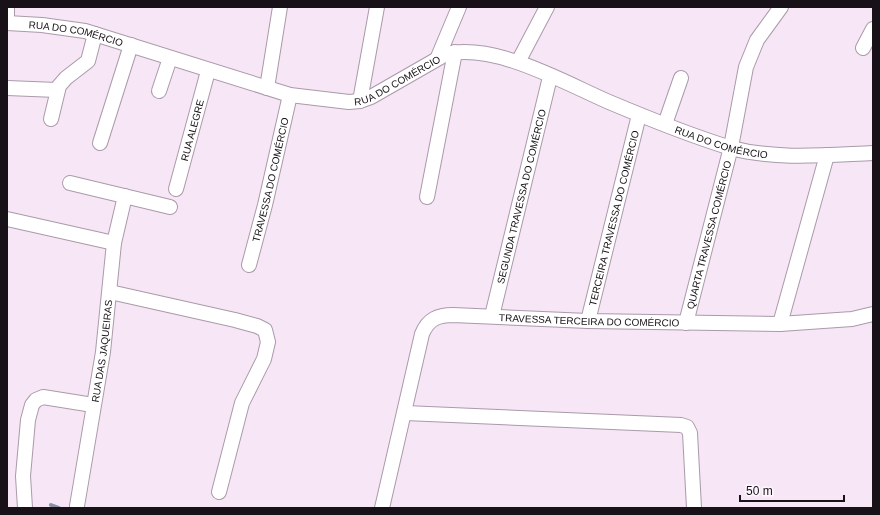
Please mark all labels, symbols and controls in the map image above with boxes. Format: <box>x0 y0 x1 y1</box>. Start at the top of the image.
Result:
street label: RUA DO COMÉRCIO <box>29 19 125 49</box>
street label: RUA DO COMÉRCIO <box>354 53 442 108</box>
street label: RUA ALEGRE <box>179 98 206 162</box>
street label: SEGUNDA TRAVESSA DO COMÉRCIO <box>495 108 548 285</box>
street label: TRAVESSA DO COMÉRCIO <box>250 116 291 243</box>
street label: RUA DO COMÉRCIO <box>673 124 768 160</box>
street label: TERCEIRA TRAVESSA DO COMÉRCIO <box>587 129 641 307</box>
street label: QUARTA TRAVESSA COMÉRCIO <box>685 159 733 310</box>
street label: RUA DAS JAQUEIRAS <box>90 299 114 403</box>
street label: TRAVESSA TERCEIRA DO COMÉRCIO <box>499 312 680 328</box>
scale bar <box>740 477 844 503</box>
text: 50 m <box>746 484 773 498</box>

